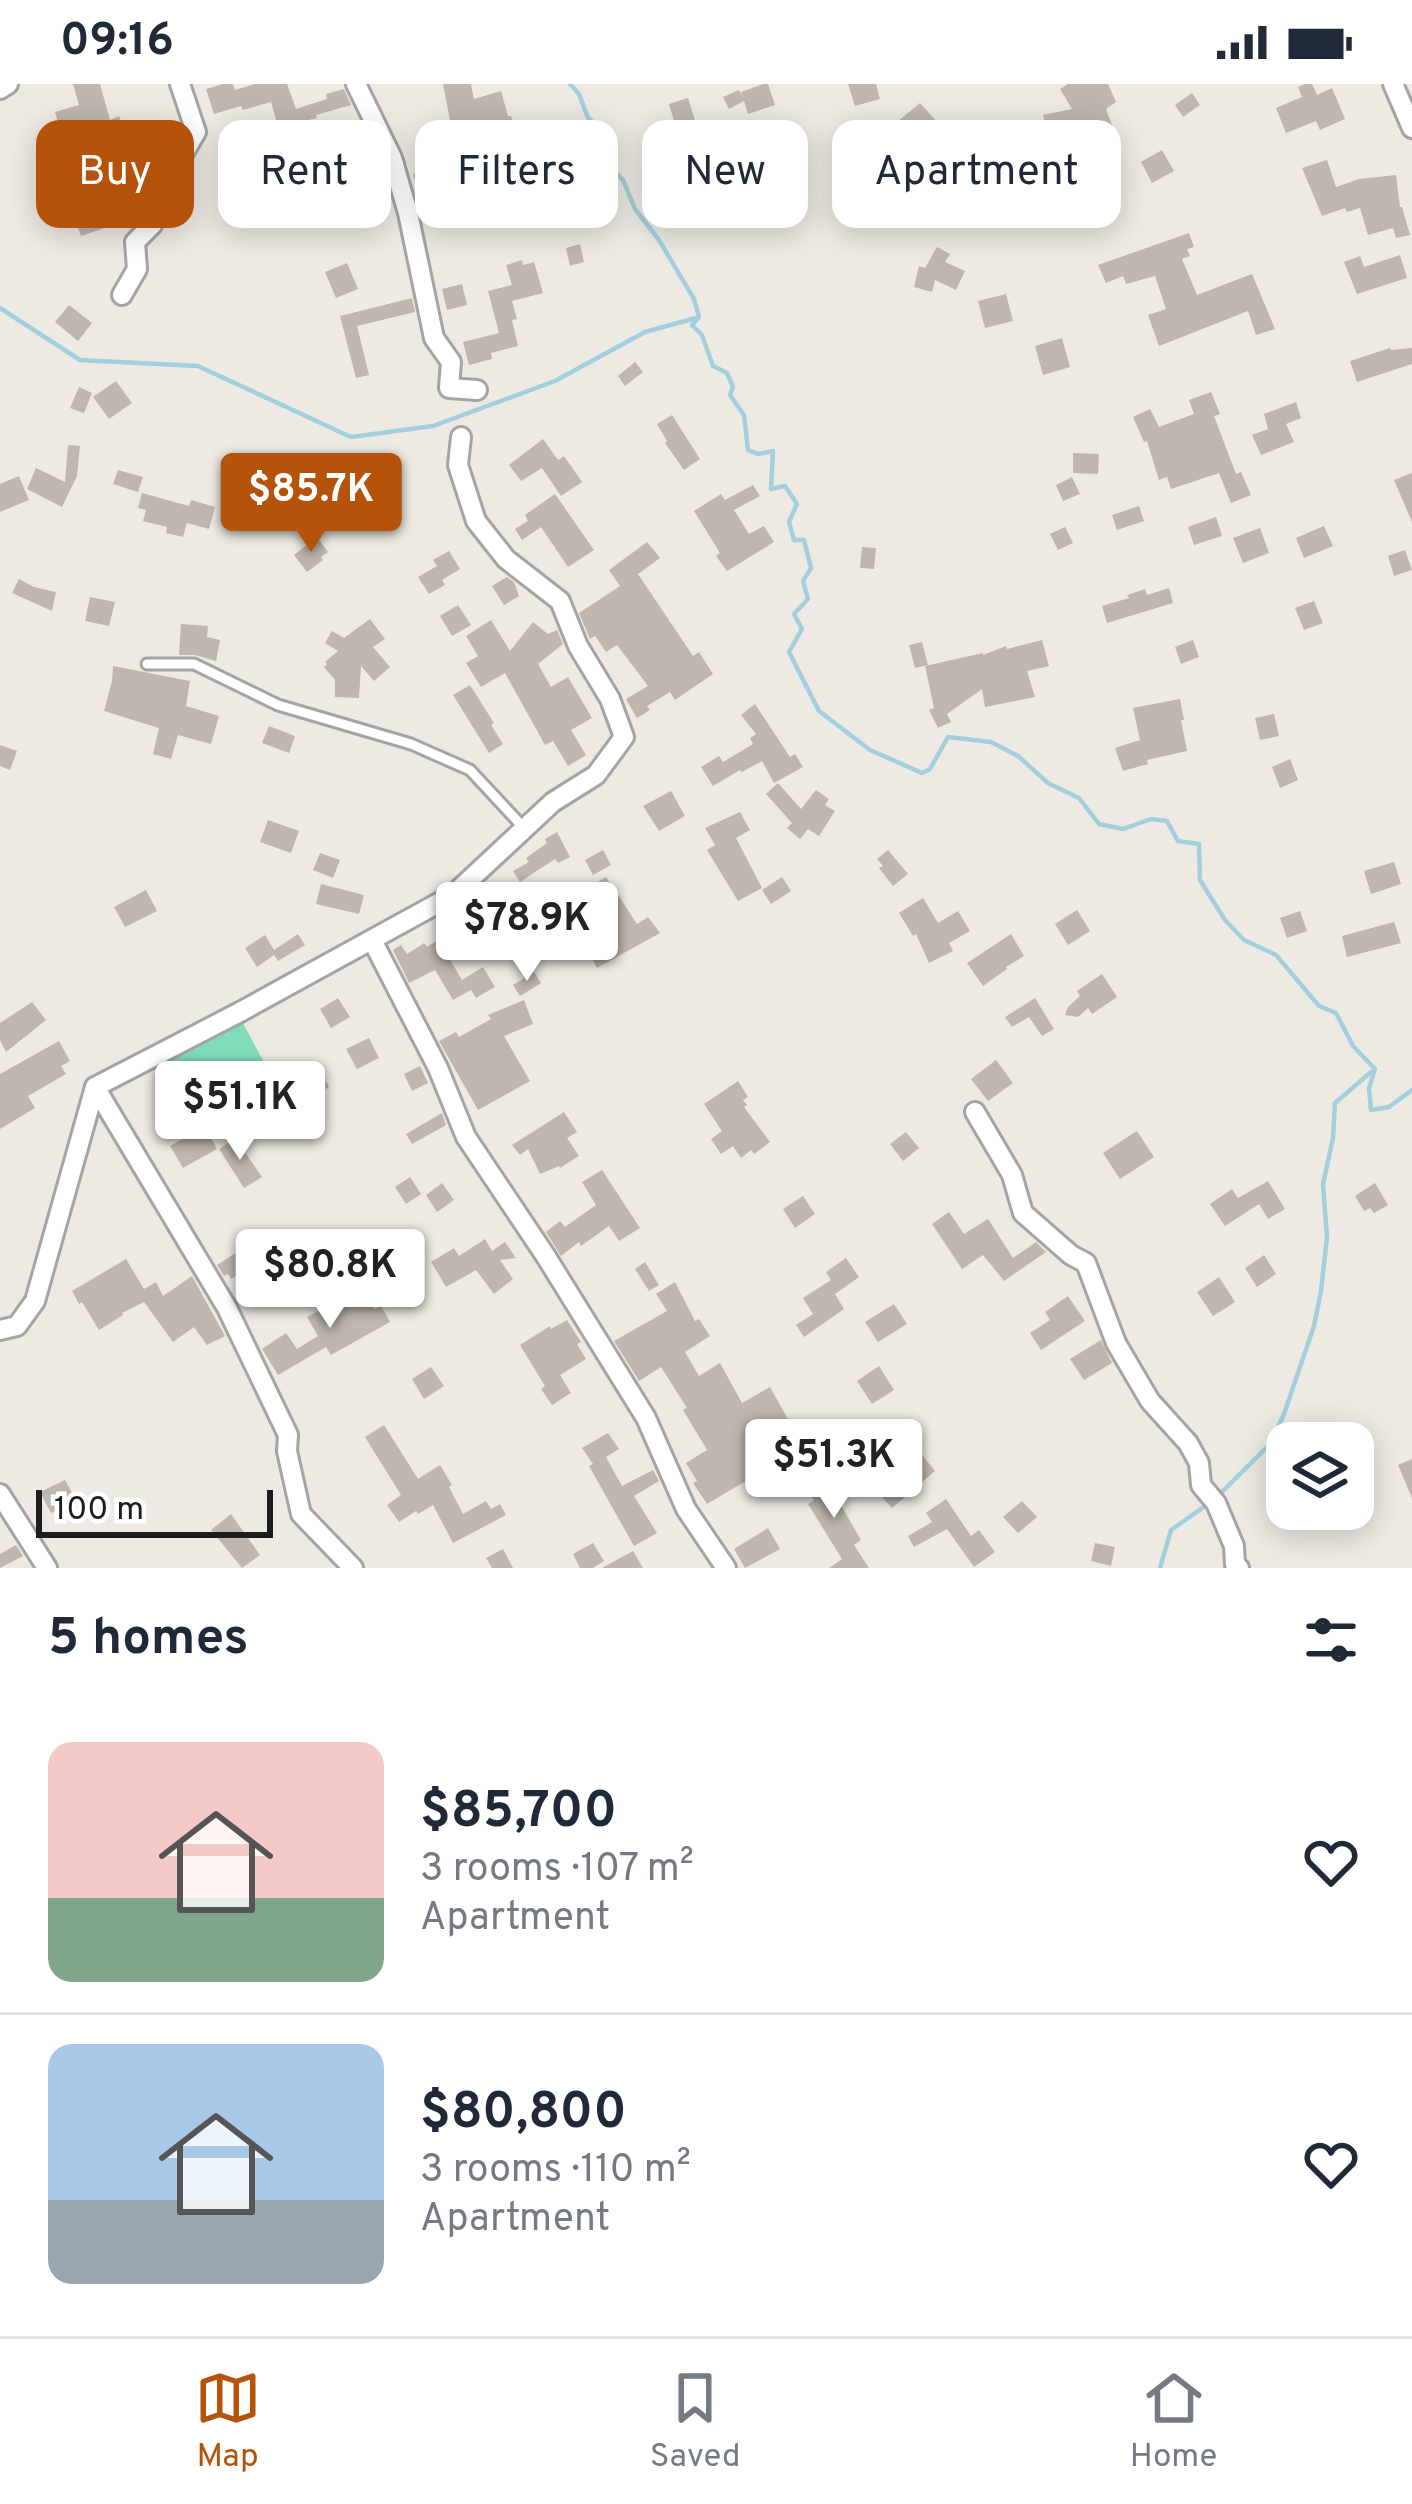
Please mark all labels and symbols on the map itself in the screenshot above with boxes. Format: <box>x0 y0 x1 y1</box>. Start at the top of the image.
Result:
pin: $85.7K <box>213 453 409 555</box>
pin: $78.9K <box>429 882 625 984</box>
pin: $51.1K <box>142 1061 338 1163</box>
pin: $80.8K <box>232 1229 428 1331</box>
pin: $51.3K <box>736 1419 932 1521</box>
scale bar <box>36 1484 273 1537</box>

